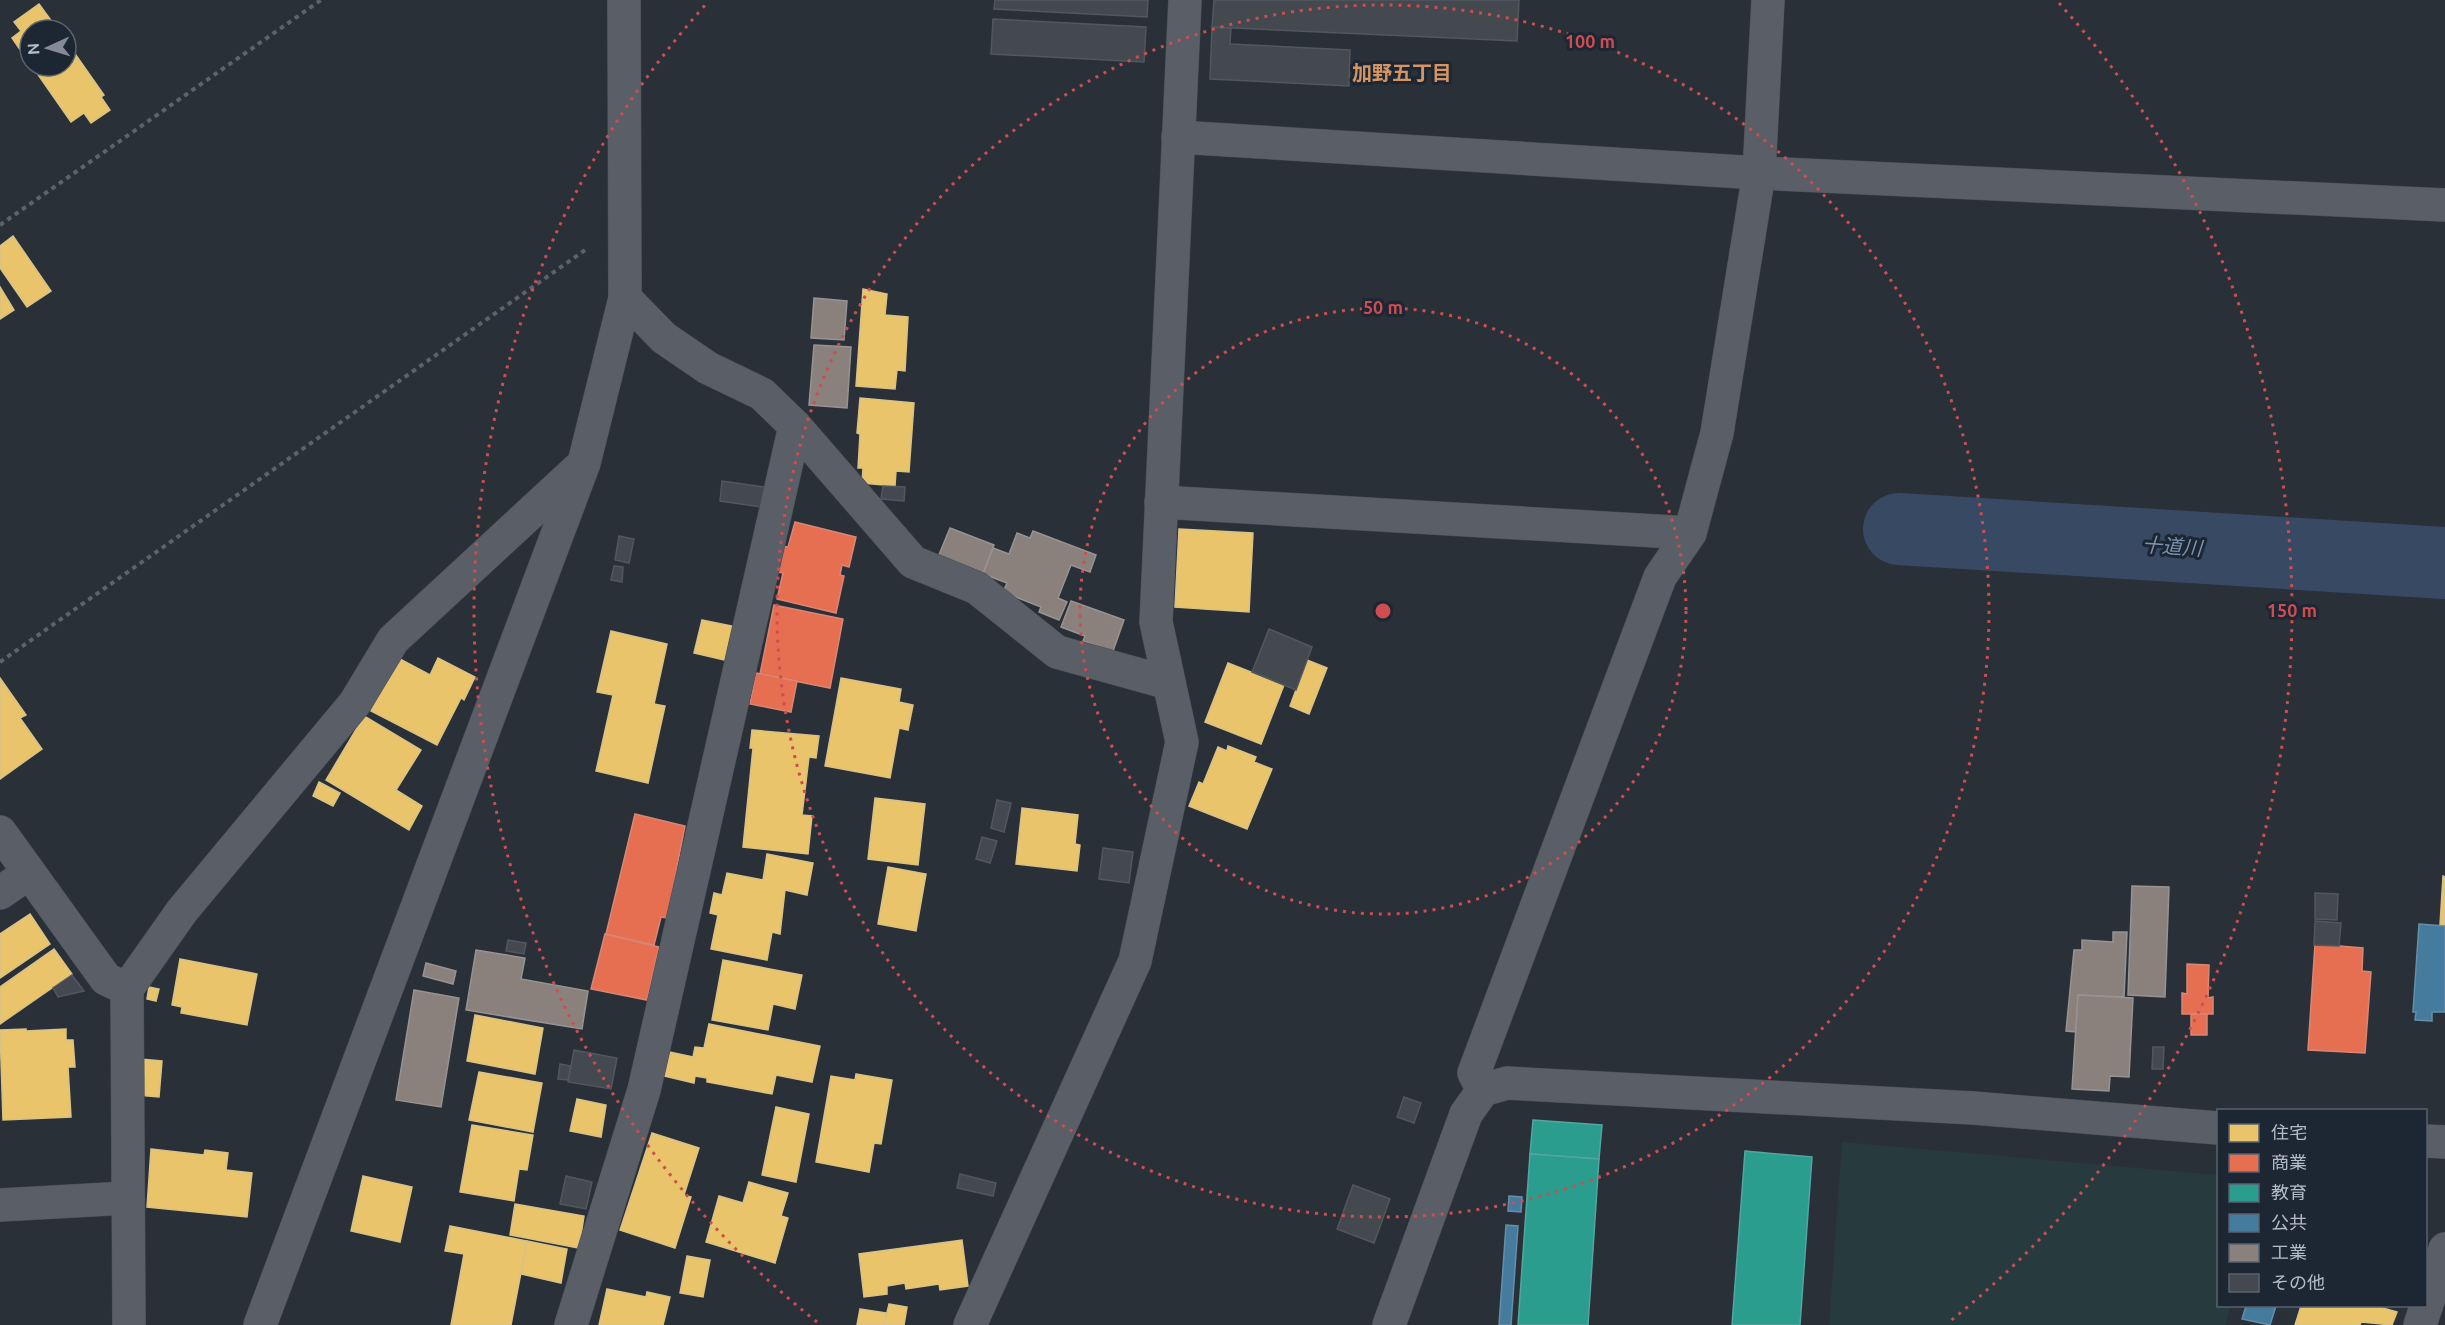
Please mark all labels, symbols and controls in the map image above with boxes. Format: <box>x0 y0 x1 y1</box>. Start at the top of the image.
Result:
north arrow <box>18 18 78 78</box>
text: 100 m <box>1565 31 1615 51</box>
text: N <box>24 42 42 56</box>
district label: 加野五丁目 <box>1352 61 1452 84</box>
text: 50 m <box>1363 297 1403 317</box>
water label: 十道川 <box>2141 532 2205 560</box>
text: 150 m <box>2267 600 2317 620</box>
centre of rings <box>1373 601 1393 621</box>
legend <box>2217 1109 2427 1307</box>
text: 住宅 <box>2271 1122 2307 1142</box>
text: 商業 <box>2271 1152 2307 1172</box>
text: 教育 <box>2271 1182 2307 1202</box>
text: 公共 <box>2271 1212 2307 1232</box>
text: 工業 <box>2271 1242 2307 1262</box>
text: その他 <box>2271 1272 2325 1292</box>

